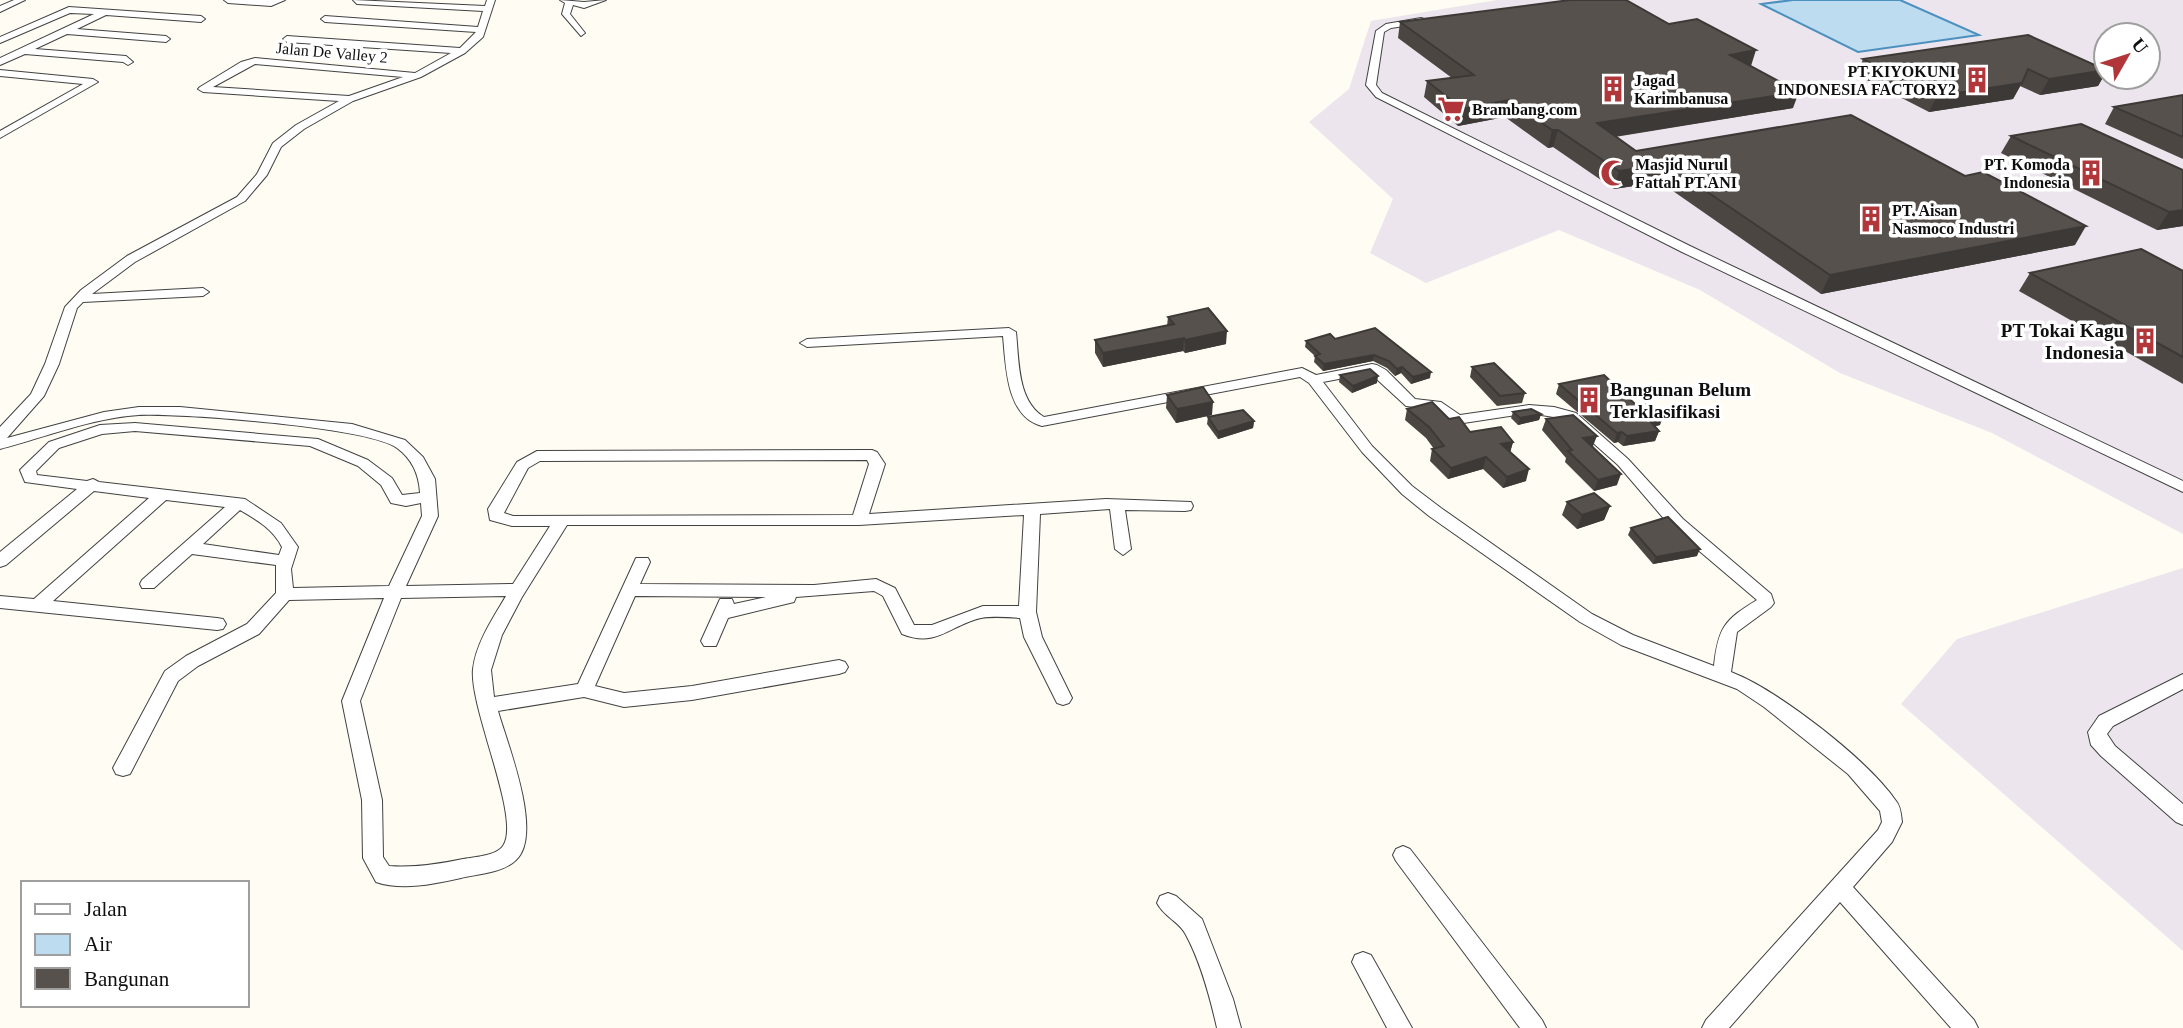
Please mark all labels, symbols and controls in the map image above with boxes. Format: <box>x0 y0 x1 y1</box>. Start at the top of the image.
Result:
north arrow <box>2092 21 2162 91</box>
text: U <box>2127 34 2152 58</box>
street label: Jalan De Valley 2 <box>275 39 389 67</box>
place label: PT KIYOKUNI INDONESIA FACTORY2 <box>1777 63 1956 98</box>
building icon: PT KIYOKUNI INDONESIA FACTORY2 <box>1962 65 1992 95</box>
place label: Jagad Karimbanusa <box>1634 72 1728 107</box>
building icon: Jagad Karimbanusa <box>1598 74 1628 104</box>
supermarket icon: Brambang.com <box>1436 94 1466 124</box>
place label: Brambang.com <box>1472 101 1578 119</box>
place label: Masjid Nurul Fattah PT.ANI <box>1635 156 1737 191</box>
place label: PT. Komoda Indonesia <box>1984 156 2070 191</box>
mosque icon: Masjid Nurul Fattah PT.ANI <box>1599 158 1629 188</box>
building icon: PT. Komoda Indonesia <box>2076 158 2106 188</box>
place label: PT. Aisan Nasmoco Industri <box>1892 202 2015 237</box>
building icon: PT. Aisan Nasmoco Industri <box>1856 204 1886 234</box>
place label: PT Tokai Kagu Indonesia <box>2001 320 2124 363</box>
building icon: PT Tokai Kagu Indonesia <box>2130 326 2160 356</box>
place label: Bangunan Belum Terklasifikasi <box>1610 379 1751 422</box>
building icon: Bangunan Belum Terklasifikasi <box>1574 385 1604 415</box>
legend <box>21 881 248 1007</box>
text: Jalan <box>84 897 128 921</box>
text: Air <box>84 932 112 956</box>
text: Bangunan <box>84 967 170 991</box>

